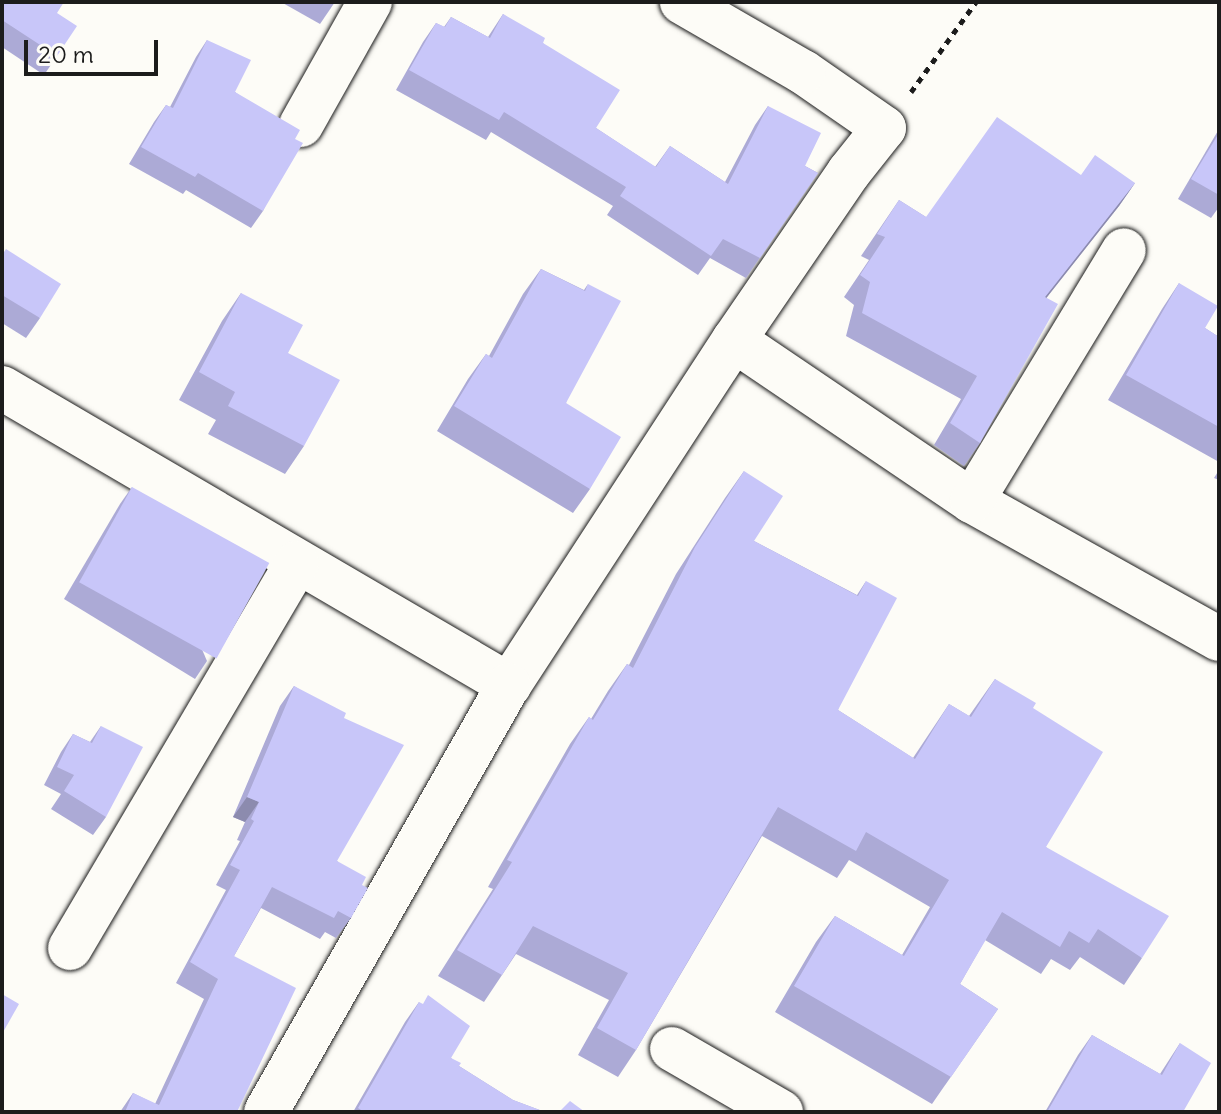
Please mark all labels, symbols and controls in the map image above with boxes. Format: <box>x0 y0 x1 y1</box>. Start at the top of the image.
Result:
scale bar <box>28 24 162 74</box>
text: 20 m <box>38 39 94 69</box>

